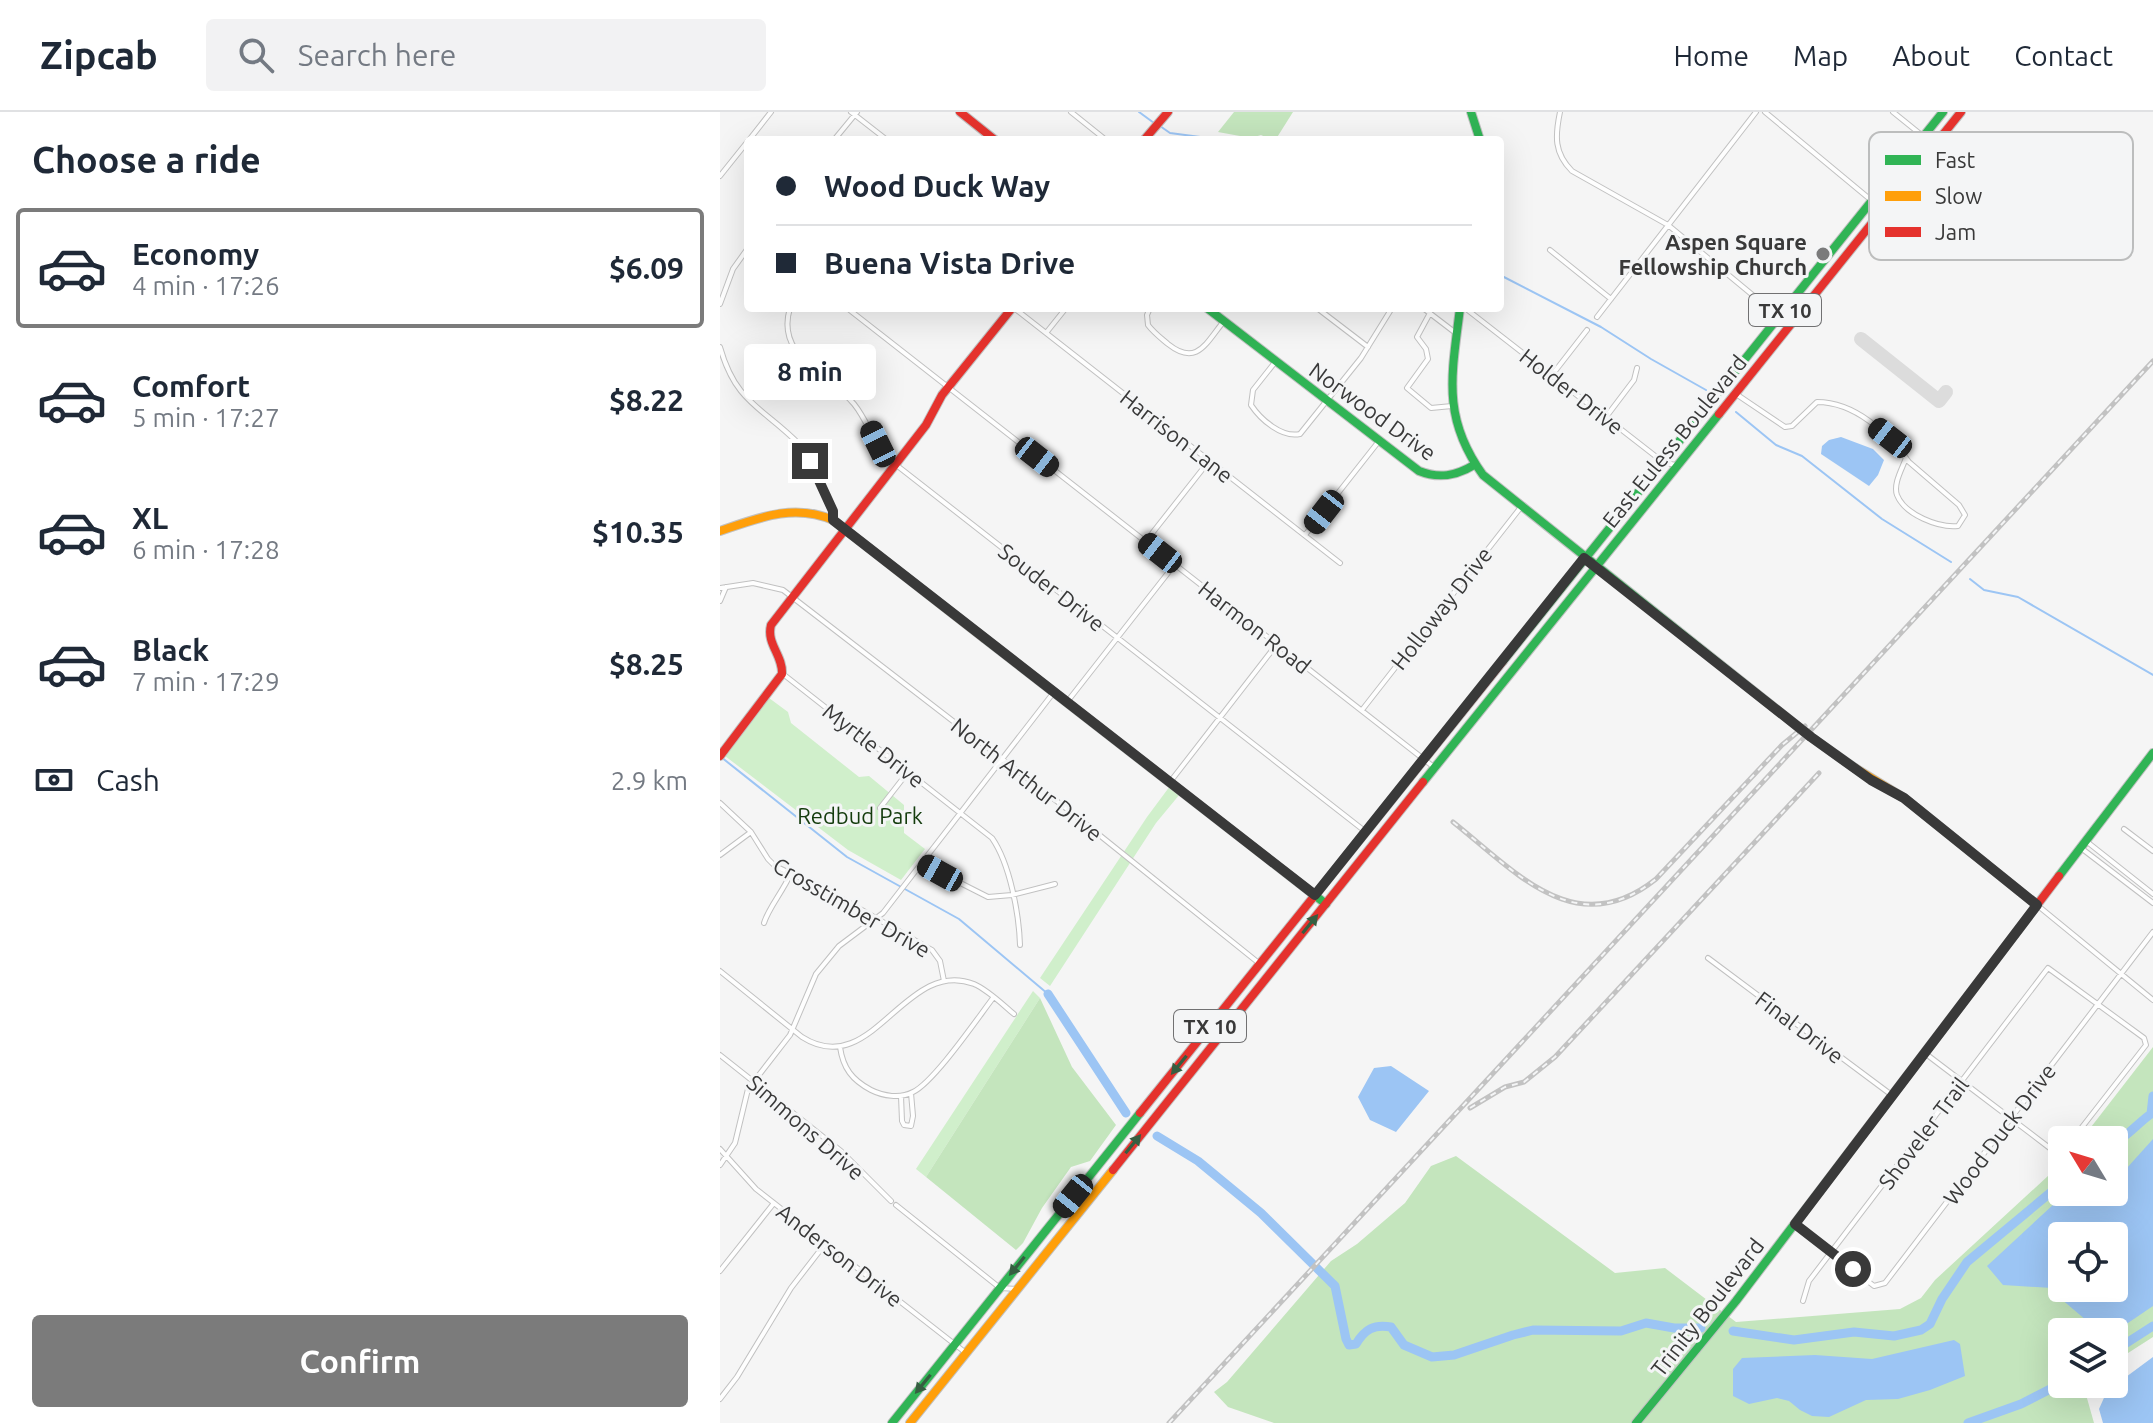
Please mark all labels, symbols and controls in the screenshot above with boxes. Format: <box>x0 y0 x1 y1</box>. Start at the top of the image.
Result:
search box <box>206 19 766 91</box>
icon: search <box>234 33 278 77</box>
text: Zipcab <box>40 34 158 76</box>
text: Search here <box>298 38 456 72</box>
text: Home <box>1674 40 1749 71</box>
text: Map <box>1793 40 1848 71</box>
text: About <box>1892 40 1970 71</box>
text: Contact <box>2014 40 2113 71</box>
legend <box>1869 132 2133 260</box>
text: Choose a ride <box>32 139 261 180</box>
text: Fast <box>1935 147 1976 172</box>
text: Wood Duck Way <box>824 169 1050 203</box>
text: Slow <box>1935 183 1982 208</box>
text: Jam <box>1935 219 1976 244</box>
place label: Aspen Square Fellowship Church <box>1618 229 1807 279</box>
icon: car <box>36 232 108 304</box>
text: Economy <box>132 237 259 271</box>
marker: Aspen Square Fellowship Church <box>1814 245 1832 263</box>
text: Buena Vista Drive <box>824 246 1075 280</box>
text: $6.09 <box>609 251 684 285</box>
text: 4 min · 17:26 <box>132 271 280 300</box>
road number: TX 10 <box>1749 294 1821 326</box>
street label: Holder Drive <box>1515 343 1629 439</box>
callout: 8 min <box>744 345 876 401</box>
street label: East Euless Boulevard <box>1597 350 1751 532</box>
text: 8 min <box>777 357 843 386</box>
street label: Norwood Drive <box>1305 357 1441 465</box>
icon: car <box>36 364 108 436</box>
text: Comfort <box>132 369 250 403</box>
text: $8.22 <box>609 383 684 417</box>
street label: Harrison Lane <box>1116 384 1238 488</box>
text: 5 min · 17:27 <box>132 403 280 432</box>
car <box>1864 414 1916 462</box>
car <box>857 417 899 471</box>
car <box>1011 433 1063 481</box>
route end <box>792 443 828 479</box>
car <box>1300 486 1348 538</box>
icon: car <box>36 496 108 568</box>
text: XL <box>132 501 168 535</box>
text: $10.35 <box>592 515 684 549</box>
car <box>1134 529 1186 577</box>
text: 6 min · 17:28 <box>132 535 280 564</box>
street label: Souder Drive <box>994 538 1110 636</box>
street label: Holloway Drive <box>1385 542 1497 674</box>
street label: Harmon Road <box>1194 576 1316 678</box>
icon: car <box>36 628 108 700</box>
text: Black <box>132 633 209 667</box>
text: $8.25 <box>609 647 684 681</box>
text: 7 min · 17:29 <box>132 667 280 696</box>
street label: Myrtle Drive <box>818 698 930 792</box>
street label: North Arthur Drive <box>946 712 1108 846</box>
icon: cash <box>32 758 76 802</box>
text: Cash <box>96 763 160 797</box>
text: 2.9 km <box>611 766 688 795</box>
park label: Redbud Park <box>797 803 923 828</box>
car <box>913 851 967 895</box>
street label: Crosstimber Drive <box>769 852 935 962</box>
one-way arrow <box>1301 914 1318 934</box>
street label: Final Drive <box>1751 986 1849 1068</box>
road number: TX 10 <box>1174 1010 1246 1042</box>
one-way arrow <box>1171 1055 1188 1075</box>
street label: Wood Duck Drive <box>1938 1059 2060 1209</box>
street label: Simmons Drive <box>742 1069 870 1185</box>
street label: Shoveler Trail <box>1873 1072 1973 1194</box>
north arrow <box>2048 1126 2128 1206</box>
map controls <box>2048 1126 2128 1398</box>
one-way arrow <box>1124 1135 1141 1155</box>
car <box>1049 1170 1097 1222</box>
street label: Anderson Drive <box>772 1198 908 1312</box>
button: locate <box>2048 1222 2128 1302</box>
street label: Trinity Boulevard <box>1645 1233 1769 1381</box>
route start <box>1835 1251 1871 1287</box>
one-way arrow <box>1009 1256 1026 1276</box>
button: Confirm <box>32 1315 688 1407</box>
button: layers <box>2048 1318 2128 1398</box>
one-way arrow <box>915 1374 932 1394</box>

